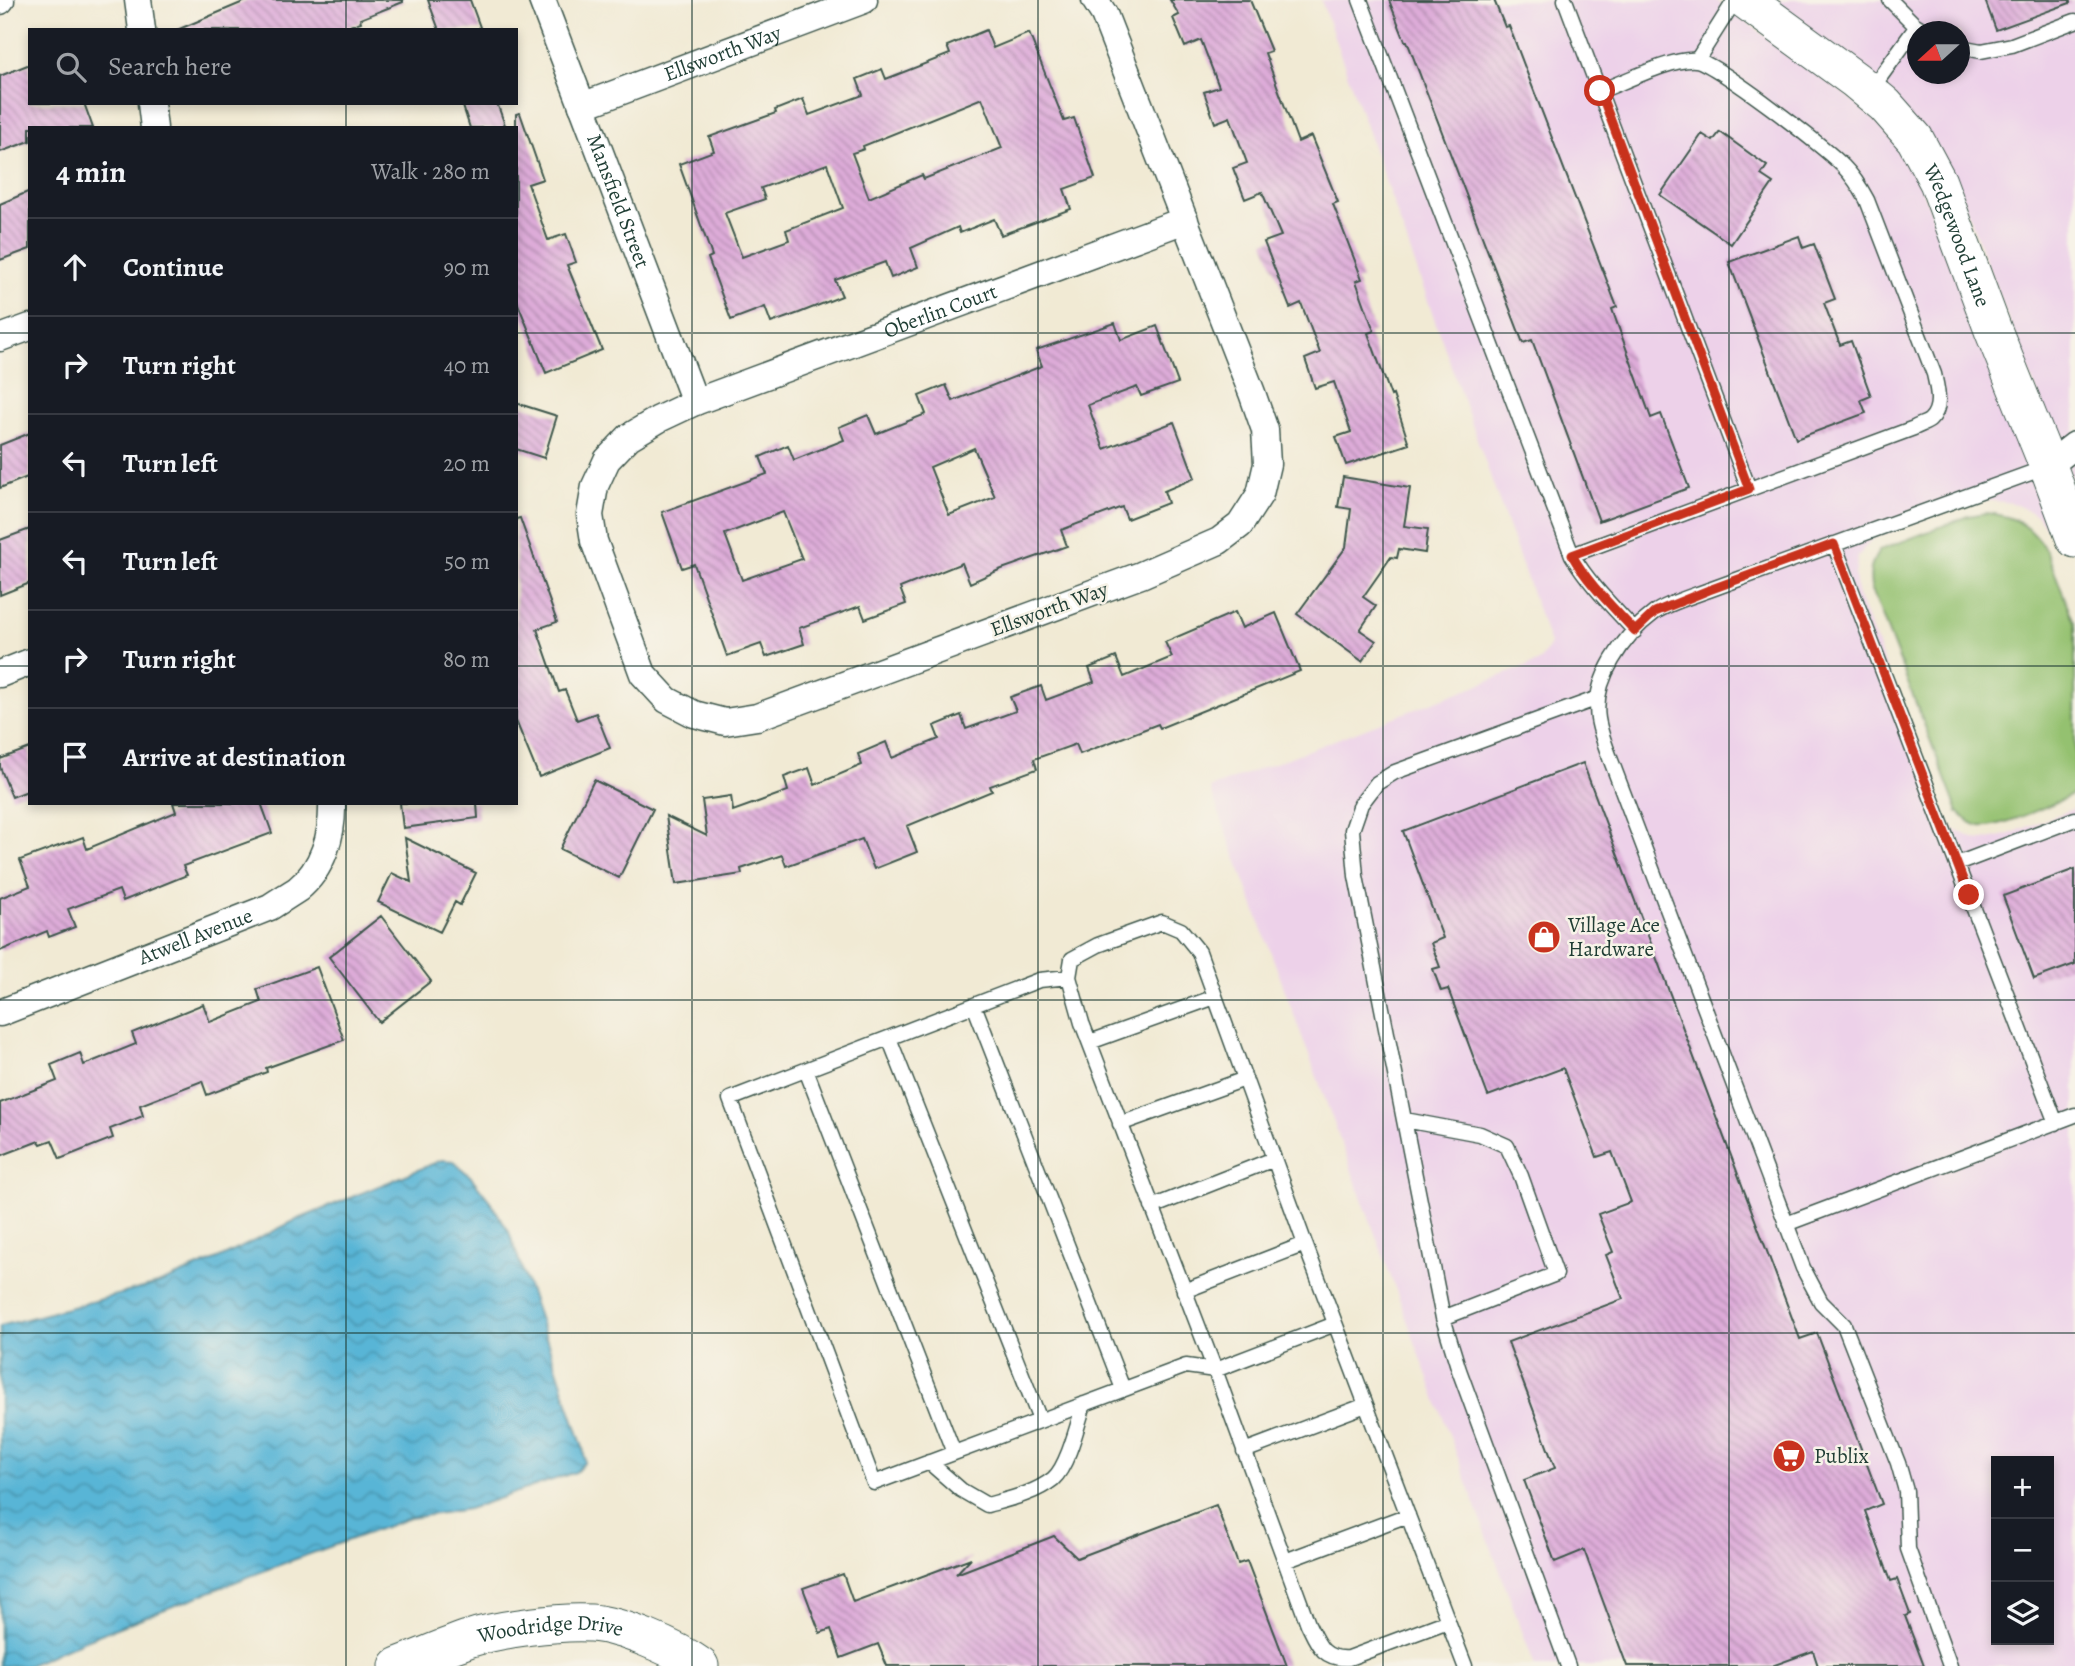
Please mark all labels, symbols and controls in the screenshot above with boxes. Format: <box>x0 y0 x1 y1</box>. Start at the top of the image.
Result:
street label: Ellsworth Way <box>660 18 786 88</box>
north arrow <box>1907 21 1970 84</box>
search box <box>28 28 518 105</box>
icon: search <box>52 48 90 86</box>
text: Search here <box>108 49 232 84</box>
route start <box>1584 75 1615 106</box>
street label: Mansfield Street <box>580 130 657 272</box>
text: 4 min <box>56 152 126 192</box>
text: Walk · 280 m <box>371 156 490 187</box>
street label: Wedgewood Lane <box>1916 158 1997 311</box>
icon: ahead <box>56 248 94 286</box>
text: Continue <box>123 250 224 285</box>
text: 90 m <box>444 252 490 283</box>
street label: Oberlin Court <box>880 277 1001 345</box>
icon: right <box>56 346 94 384</box>
text: Turn right <box>123 348 236 383</box>
text: 40 m <box>444 350 490 381</box>
icon: left <box>56 444 94 482</box>
text: Turn left <box>123 446 218 481</box>
text: 20 m <box>443 448 490 479</box>
icon: left <box>56 542 94 580</box>
text: Turn left <box>123 544 218 579</box>
text: 50 m <box>444 546 490 577</box>
street label: Ellsworth Way <box>986 575 1112 643</box>
icon: right <box>56 640 94 678</box>
text: Turn right <box>123 642 236 677</box>
text: 80 m <box>443 644 490 675</box>
icon: arrive <box>56 738 94 776</box>
text: Arrive at destination <box>123 740 346 775</box>
route end <box>1953 879 1984 910</box>
street label: Atwell Avenue <box>134 901 257 972</box>
place label: Village Ace Hardware <box>1567 911 1660 963</box>
shop icon: Village Ace Hardware <box>1525 918 1563 956</box>
supermarket icon: Publix <box>1770 1437 1808 1475</box>
place label: Publix <box>1814 1442 1869 1470</box>
map controls <box>1991 1456 2054 1645</box>
button: + <box>1991 1456 2054 1519</box>
button: − <box>1991 1519 2054 1582</box>
button: layers <box>1991 1582 2054 1645</box>
street label: Woodridge Drive <box>474 1609 627 1650</box>

